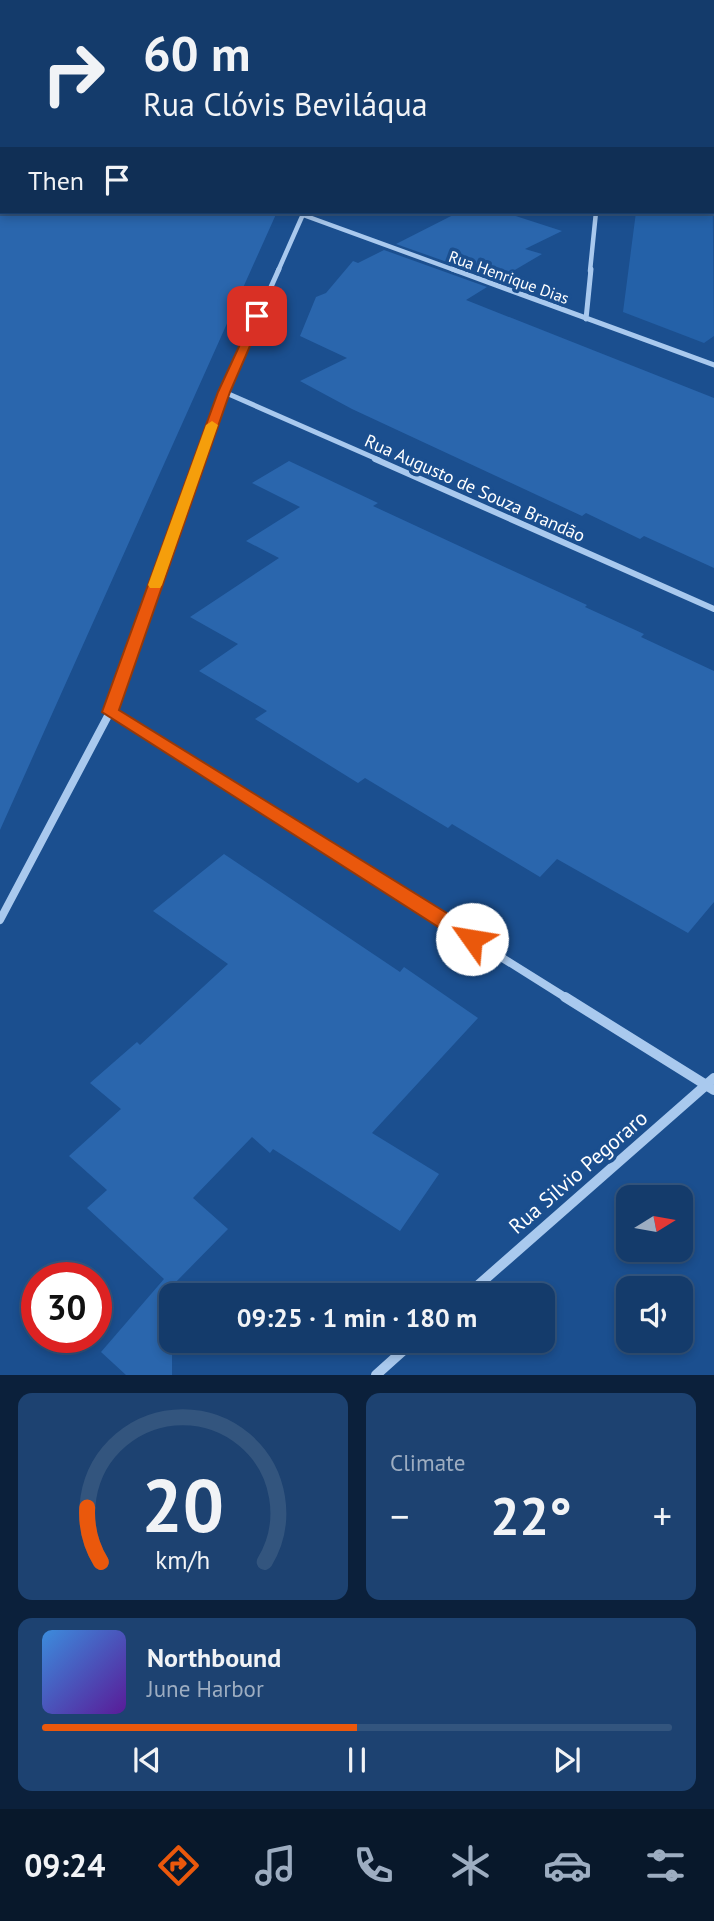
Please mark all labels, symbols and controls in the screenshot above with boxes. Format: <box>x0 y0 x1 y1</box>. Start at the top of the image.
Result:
text: 60 m <box>143 21 250 85</box>
icon: right <box>28 28 119 119</box>
text: Rua Clóvis Beviláqua <box>143 83 428 125</box>
icon: arrive <box>98 161 136 199</box>
text: Then <box>28 164 84 197</box>
street label: Rua Henrique Dias <box>446 246 572 308</box>
pin <box>227 286 287 346</box>
icon: arrive <box>238 297 276 335</box>
street label: Rua Augusto de Souza Brandão <box>361 429 589 547</box>
position arrow <box>435 902 509 976</box>
street label: Rua Silvio Pegoraro <box>503 1104 653 1240</box>
north arrow <box>616 1185 693 1262</box>
map controls <box>616 1185 693 1353</box>
speed limit sign: 30 <box>21 1262 112 1353</box>
button: sound <box>616 1276 693 1353</box>
text: 09:25 · 1 min · 180 m <box>237 1301 477 1334</box>
text: Climate <box>390 1448 465 1477</box>
text: 20 <box>142 1459 224 1553</box>
text: 22° <box>490 1482 572 1549</box>
text: − <box>390 1491 409 1540</box>
text: + <box>653 1491 672 1540</box>
text: km/h <box>156 1544 210 1576</box>
text: Northbound <box>147 1641 281 1674</box>
text: June Harbor <box>147 1674 264 1703</box>
icon: previous <box>128 1741 166 1779</box>
icon: pause <box>338 1741 376 1779</box>
icon: next <box>548 1741 586 1779</box>
icon: directions <box>154 1841 203 1890</box>
icon: music <box>251 1841 300 1890</box>
icon: phone <box>349 1841 398 1890</box>
icon: climate <box>446 1841 495 1890</box>
icon: car <box>543 1841 592 1890</box>
icon: filters <box>641 1841 690 1890</box>
text: 09:24 <box>24 1844 105 1886</box>

